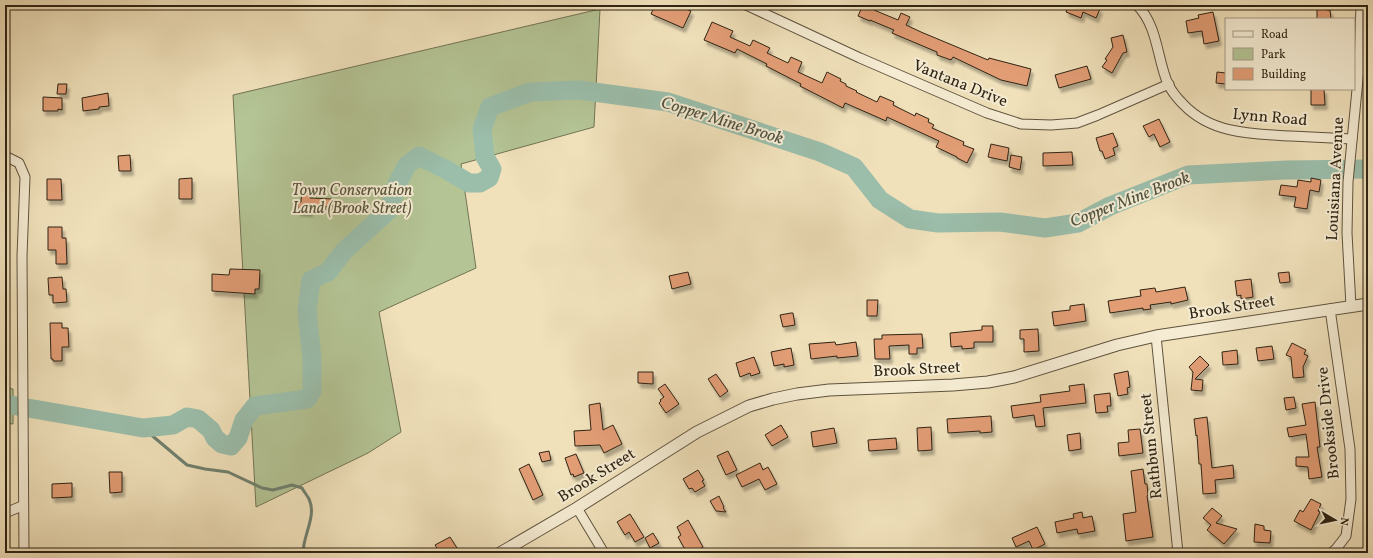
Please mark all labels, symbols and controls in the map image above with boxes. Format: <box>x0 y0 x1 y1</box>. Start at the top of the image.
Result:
legend <box>1225 18 1355 90</box>
text: Road <box>1261 27 1288 43</box>
text: Park <box>1261 47 1286 63</box>
street label: Vantana Drive <box>909 55 1011 113</box>
text: Building <box>1261 67 1306 83</box>
water label: Copper Mine Brook <box>658 91 786 151</box>
street label: Lynn Road <box>1232 104 1308 132</box>
street label: Louisiana Avenue <box>1322 117 1350 241</box>
water label: Copper Mine Brook <box>1067 167 1193 233</box>
park label: Town Conservation Land (Brook Street) <box>292 180 412 220</box>
street label: Brook Street <box>1187 290 1277 326</box>
street label: Brook Street <box>873 357 962 383</box>
street label: Brookside Drive <box>1312 366 1346 480</box>
street label: Rathbun Street <box>1135 392 1168 500</box>
street label: Brook Street <box>554 443 640 508</box>
north arrow <box>1315 500 1355 540</box>
text: N <box>1335 516 1351 526</box>

